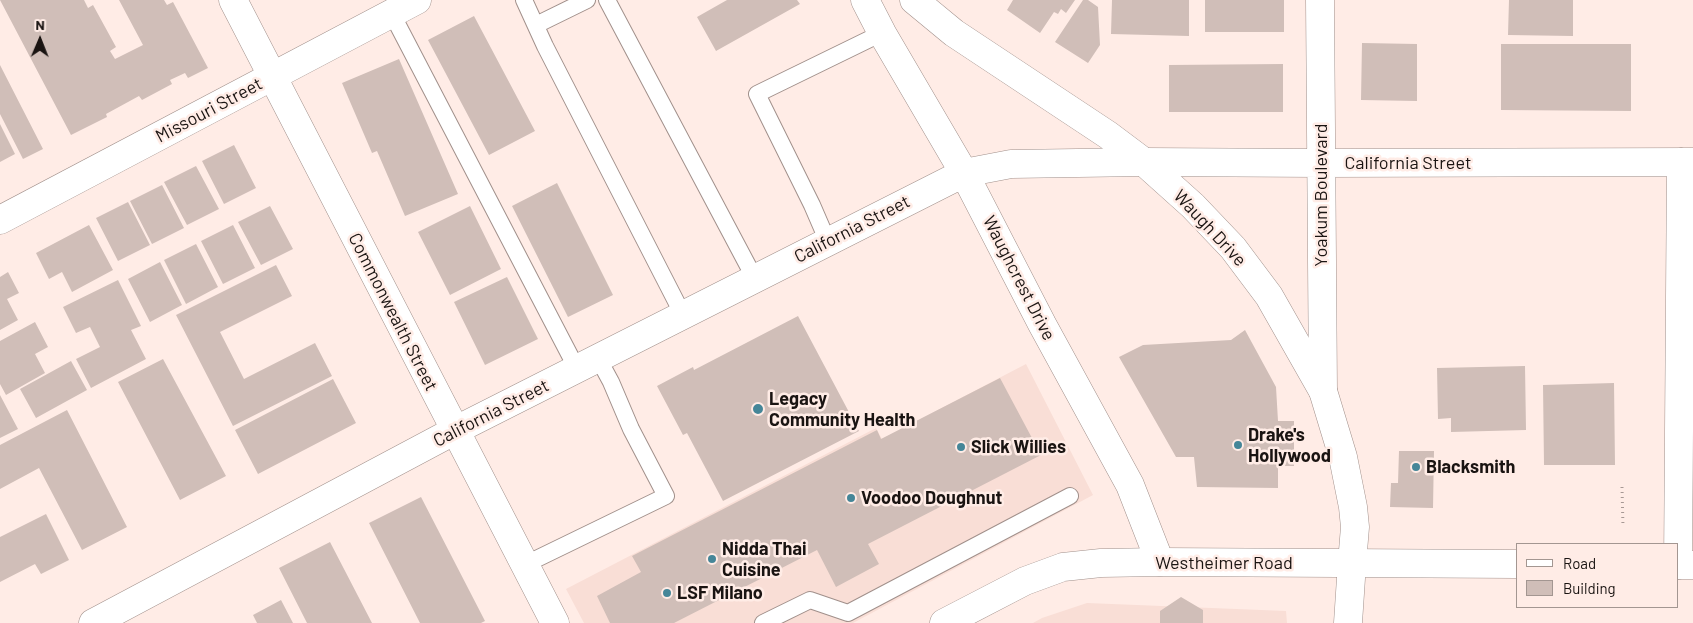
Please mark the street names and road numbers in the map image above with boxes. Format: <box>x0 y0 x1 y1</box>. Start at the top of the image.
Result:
street label: Missouri Street <box>152 73 266 147</box>
street label: Yoakum Boulevard <box>1310 123 1332 267</box>
street label: California Street <box>1345 152 1471 174</box>
street label: Waugh Drive <box>1169 185 1251 271</box>
street label: California Street <box>791 191 913 267</box>
street label: Waughcrest Drive <box>978 212 1060 344</box>
street label: Commonwealth Street <box>344 229 442 395</box>
street label: California Street <box>430 375 552 451</box>
street label: Westheimer Road <box>1155 552 1293 574</box>

